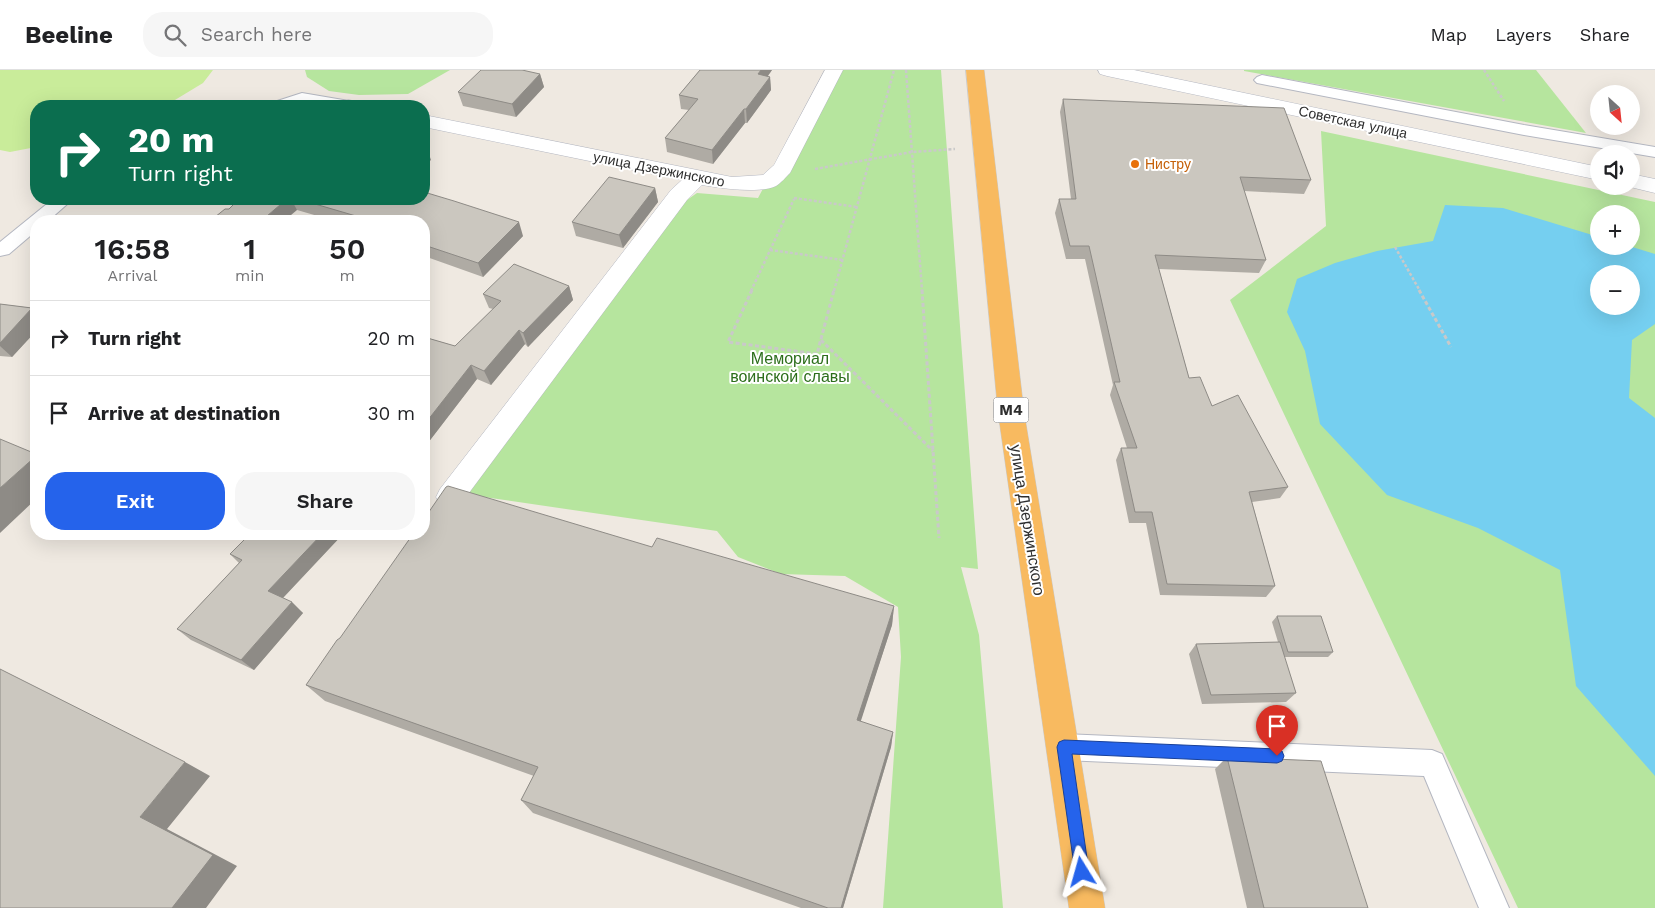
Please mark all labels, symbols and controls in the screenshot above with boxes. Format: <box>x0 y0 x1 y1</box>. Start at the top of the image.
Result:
search box <box>143 12 493 57</box>
text: Beeline <box>25 21 113 49</box>
icon: search <box>161 21 189 49</box>
text: Search here <box>201 23 312 46</box>
text: Map <box>1430 24 1467 45</box>
text: Layers <box>1495 24 1552 45</box>
text: Share <box>1580 24 1630 45</box>
north arrow <box>1590 85 1640 135</box>
map controls <box>1590 85 1640 315</box>
street label: Советская улица <box>1297 103 1409 141</box>
text: 20 m <box>128 119 214 161</box>
icon: right <box>45 120 110 185</box>
button: sound <box>1590 145 1640 195</box>
street label: улица Дзержинского <box>592 148 726 190</box>
place label: Нистру <box>1145 156 1191 172</box>
marker: Нистру <box>1129 158 1141 170</box>
text: Turn right <box>128 161 233 186</box>
button: + <box>1590 205 1640 255</box>
text: 16:58 <box>95 231 171 266</box>
text: 1 <box>244 231 256 266</box>
text: 50 <box>329 231 366 266</box>
button: − <box>1590 265 1640 315</box>
text: Arrival <box>108 266 157 285</box>
text: min <box>235 266 264 285</box>
text: m <box>340 266 355 285</box>
icon: right <box>45 324 73 352</box>
text: Turn right <box>88 327 181 350</box>
text: 20 m <box>368 327 415 350</box>
park label: Мемориал воинской славы <box>730 349 850 386</box>
road number: M4 <box>994 398 1028 422</box>
icon: arrive <box>45 399 73 427</box>
text: Arrive at destination <box>88 402 280 425</box>
text: 30 m <box>368 402 415 425</box>
street label: улица Дзержинского <box>1006 443 1049 597</box>
button: Exit <box>45 472 225 530</box>
button: Share <box>235 472 415 530</box>
pin <box>1256 705 1298 756</box>
icon: arrive <box>1263 712 1291 740</box>
position arrow <box>1055 845 1107 897</box>

